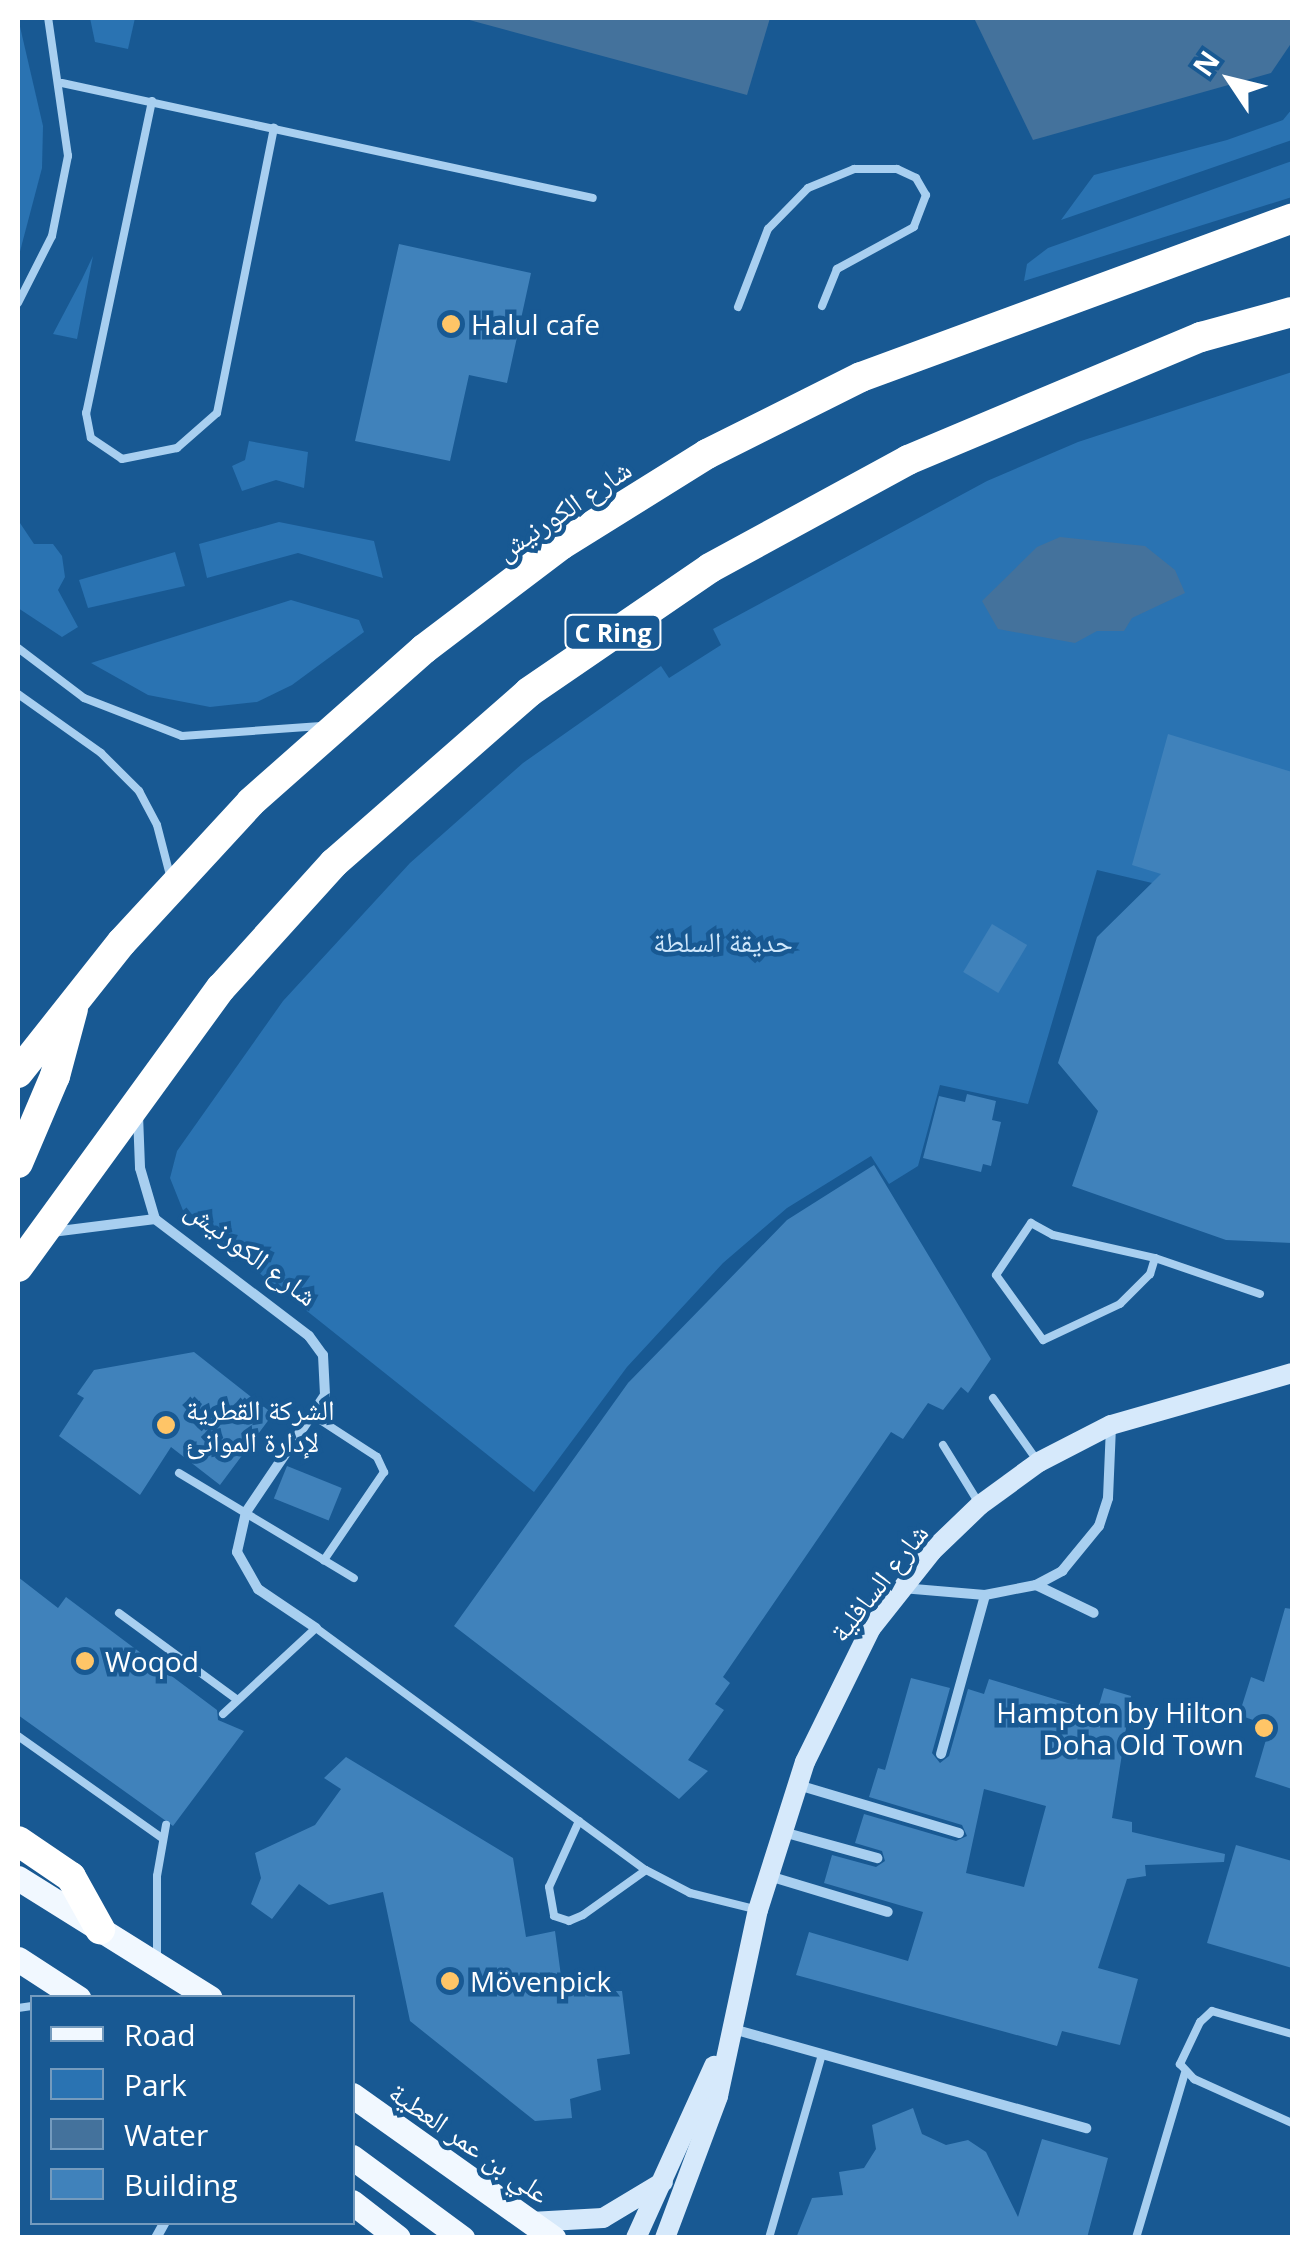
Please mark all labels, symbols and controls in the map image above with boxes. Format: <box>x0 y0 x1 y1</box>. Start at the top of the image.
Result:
north arrow <box>1180 30 1280 130</box>
text: N <box>1183 43 1228 83</box>
place label: Halul cafe <box>471 307 600 341</box>
marker: Halul cafe <box>440 313 462 335</box>
street label: شارع الكورنيش <box>489 451 637 567</box>
road number: C Ring <box>563 612 663 652</box>
park label: حديقة السلطة <box>653 924 793 958</box>
street label: شارع الكورنيش <box>180 1192 324 1312</box>
place label: الشركة القطرية لإدارة الموانئ <box>186 1392 335 1458</box>
marker: الشركة القطرية لإدارة الموانئ <box>155 1414 177 1436</box>
street label: شارع السافلية <box>822 1516 934 1648</box>
place label: Woqod <box>105 1644 199 1678</box>
marker: Woqod <box>74 1650 96 1672</box>
place label: Hampton by Hilton Doha Old Town <box>996 1695 1244 1761</box>
marker: Hampton by Hilton Doha Old Town <box>1253 1717 1275 1739</box>
place label: Mövenpick <box>470 1964 611 1998</box>
marker: Mövenpick <box>439 1970 461 1992</box>
legend <box>30 1995 355 2225</box>
text: Road <box>124 2014 196 2055</box>
text: Park <box>124 2064 187 2105</box>
street label: علي بن عمر العطية <box>383 2074 557 2210</box>
text: Water <box>124 2114 208 2155</box>
text: Building <box>124 2164 238 2205</box>

